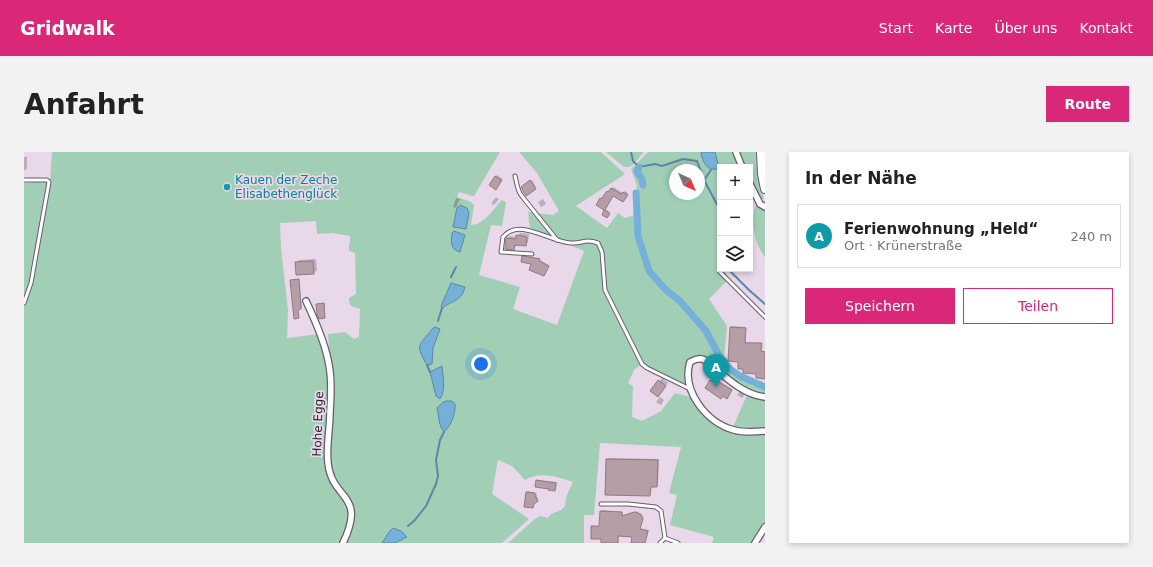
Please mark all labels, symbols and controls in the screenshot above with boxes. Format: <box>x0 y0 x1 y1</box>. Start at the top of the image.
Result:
text: Gridwalk <box>20 17 115 39</box>
text: Start <box>879 20 913 36</box>
text: Karte <box>935 20 972 36</box>
text: Über uns <box>994 20 1057 36</box>
text: Kontakt <box>1079 20 1133 36</box>
button: Route <box>1046 86 1129 122</box>
text: Anfahrt <box>24 88 144 121</box>
north arrow <box>669 164 705 200</box>
map controls <box>717 164 753 272</box>
button: + <box>717 164 753 200</box>
text: In der Nähe <box>805 168 917 188</box>
place label: Kauen der Zeche Elisabethenglück <box>235 173 337 201</box>
marker: Kauen der Zeche Elisabethenglück <box>222 182 232 192</box>
button: − <box>717 200 753 236</box>
text: Ferienwohnung „Held“ <box>844 220 1038 238</box>
text: A <box>814 229 824 244</box>
text: 240 m <box>1070 229 1112 244</box>
button: layers <box>717 236 753 272</box>
text: Ort · Krünerstraße <box>844 238 962 253</box>
button: Speichern <box>805 288 955 324</box>
button: Teilen <box>963 288 1113 324</box>
your location <box>471 354 491 374</box>
pin: A <box>703 354 729 387</box>
street label: Hohe Egge <box>310 391 326 457</box>

